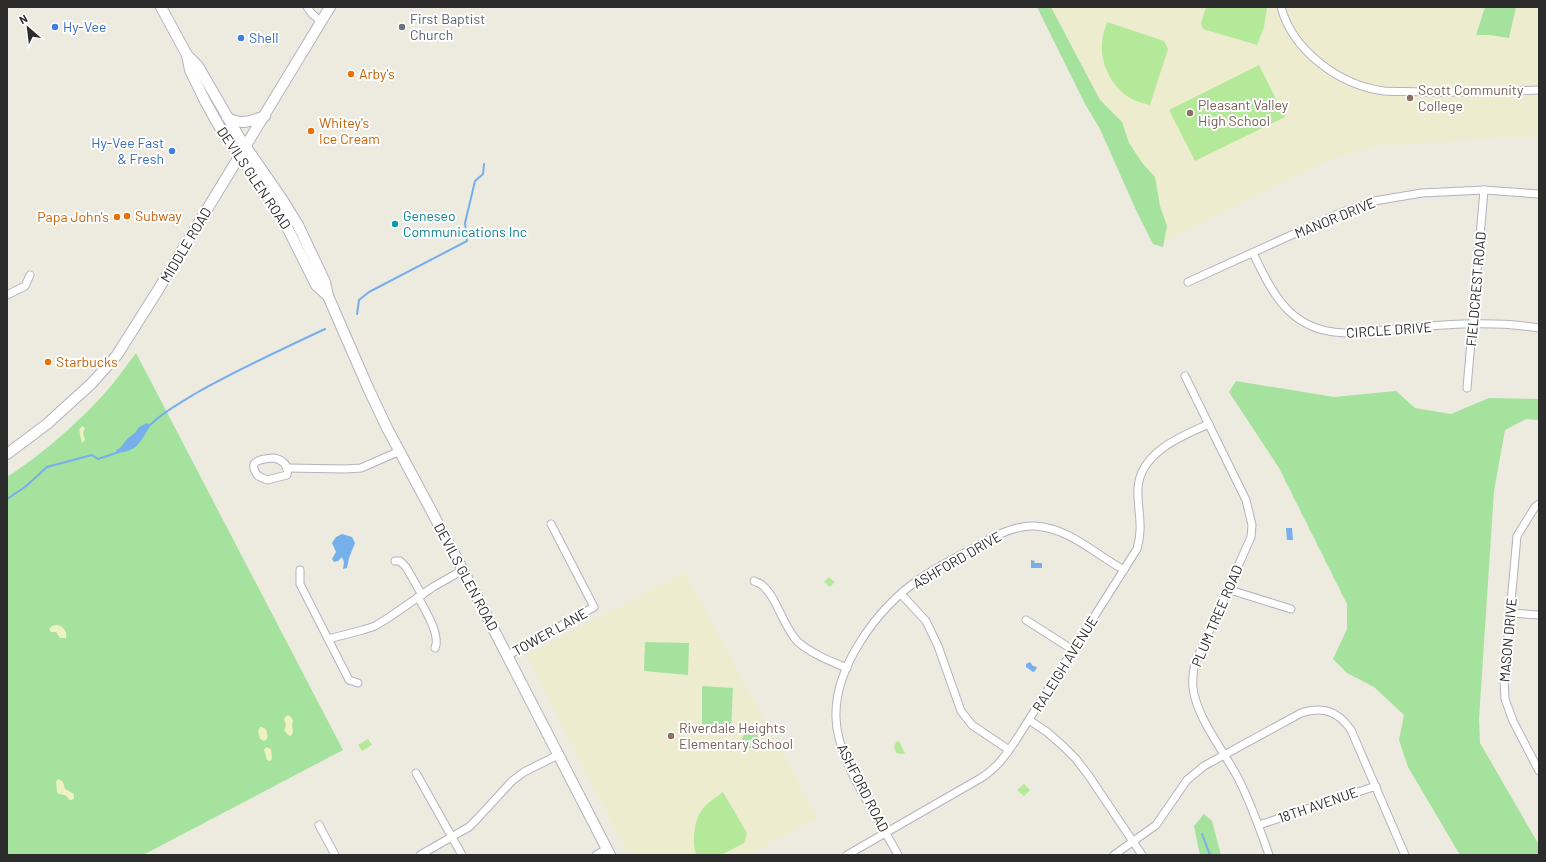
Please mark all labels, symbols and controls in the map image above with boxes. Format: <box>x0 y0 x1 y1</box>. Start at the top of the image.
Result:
north arrow <box>8 8 48 48</box>
place label: First Baptist Church <box>410 10 485 43</box>
text: N <box>17 11 29 26</box>
place label: Hy-Vee <box>63 18 106 35</box>
marker: Hy-Vee <box>50 22 60 32</box>
marker: First Baptist Church <box>397 22 407 32</box>
place label: Shell <box>249 29 279 46</box>
marker: Shell <box>236 33 246 43</box>
place label: Arby's <box>359 65 395 82</box>
marker: Arby's <box>346 69 356 79</box>
place label: Scott Community College <box>1418 81 1524 114</box>
marker: Scott Community College <box>1405 93 1415 103</box>
place label: Pleasant Valley High School <box>1198 96 1289 129</box>
marker: Pleasant Valley High School <box>1185 108 1195 118</box>
place label: Whitey's Ice Cream <box>319 114 380 147</box>
street label: DEVILS GLEN ROAD <box>214 123 295 232</box>
marker: Whitey's Ice Cream <box>306 126 316 136</box>
place label: Hy-Vee Fast & Fresh <box>91 134 164 167</box>
marker: Hy-Vee Fast & Fresh <box>167 146 177 156</box>
street label: MANOR DRIVE <box>1292 194 1378 241</box>
street label: MIDDLE ROAD <box>157 204 215 285</box>
place label: Subway <box>135 207 182 224</box>
place label: Geneseo Communications Inc <box>403 207 527 240</box>
place label: Papa John's <box>37 208 109 225</box>
marker: Subway <box>122 211 132 221</box>
marker: Papa John's <box>112 212 122 222</box>
marker: Geneseo Communications Inc <box>390 219 400 229</box>
street label: FIELDCREST ROAD <box>1462 231 1489 347</box>
street label: CIRCLE DRIVE <box>1346 318 1432 341</box>
place label: Starbucks <box>56 353 118 370</box>
marker: Starbucks <box>43 357 53 367</box>
street label: DEVILS GLEN ROAD <box>431 520 502 634</box>
street label: ASHFORD DRIVE <box>909 527 1004 592</box>
street label: PLUM TREE ROAD <box>1187 562 1246 669</box>
street label: MASON DRIVE <box>1495 597 1520 683</box>
street label: TOWER LANE <box>510 604 590 659</box>
street label: RALEIGH AVENUE <box>1028 613 1101 715</box>
place label: Riverdale Heights Elementary School <box>679 719 793 752</box>
marker: Riverdale Heights Elementary School <box>666 731 676 741</box>
street label: ASHFORD ROAD <box>834 741 893 835</box>
street label: 18TH AVENUE <box>1276 783 1360 826</box>

